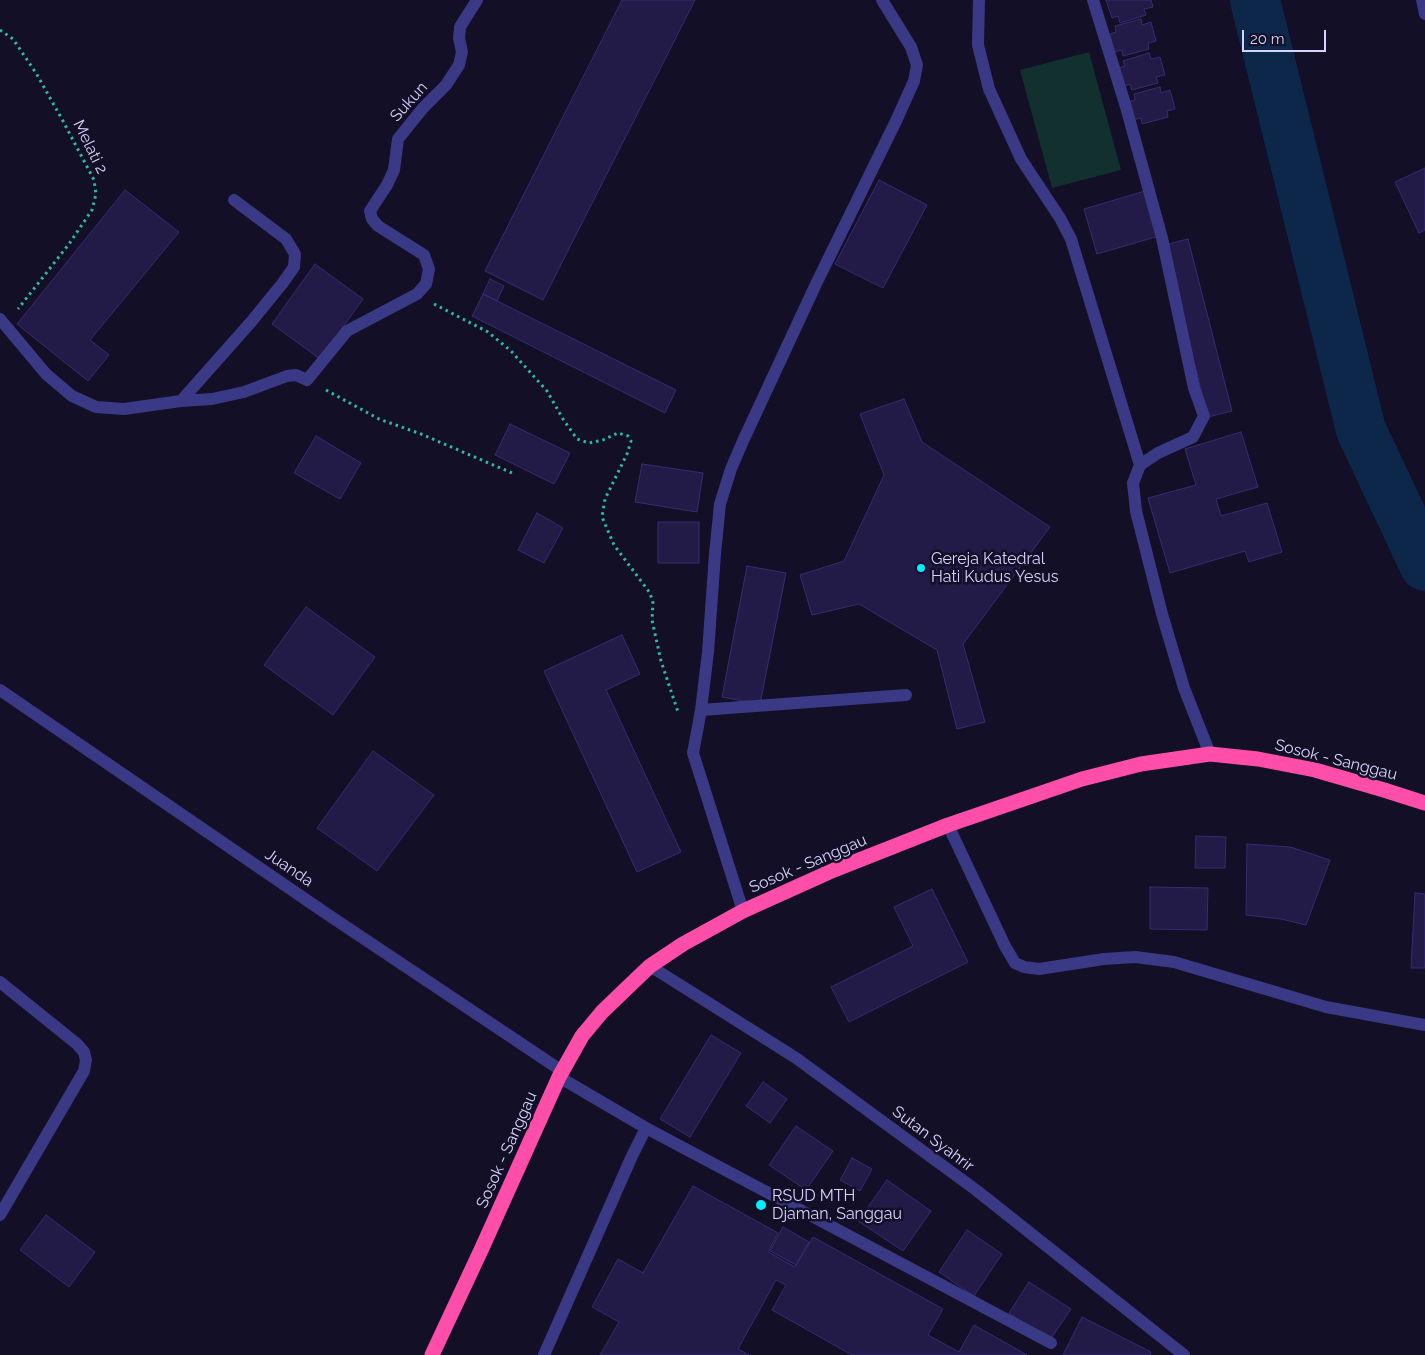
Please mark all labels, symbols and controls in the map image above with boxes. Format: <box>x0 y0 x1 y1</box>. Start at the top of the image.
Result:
scale bar <box>1245 20 1329 52</box>
text: 20 m <box>1250 30 1285 48</box>
street label: Sukun <box>386 78 432 126</box>
street label: Melati 2 <box>69 117 111 177</box>
place label: Gereja Katedral Hati Kudus Yesus <box>931 549 1058 587</box>
marker: Gereja Katedral Hati Kudus Yesus <box>915 562 927 574</box>
street label: Sosok - Sanggau <box>1273 735 1399 785</box>
street label: Sosok - Sanggau <box>746 831 870 897</box>
street label: Juanda <box>261 845 317 891</box>
street label: Sosok - Sanggau <box>473 1089 541 1211</box>
street label: Sutan Syahrir <box>888 1102 978 1176</box>
place label: RSUD MTH Djaman, Sanggau <box>772 1186 902 1224</box>
marker: RSUD MTH Djaman, Sanggau <box>754 1198 768 1212</box>

